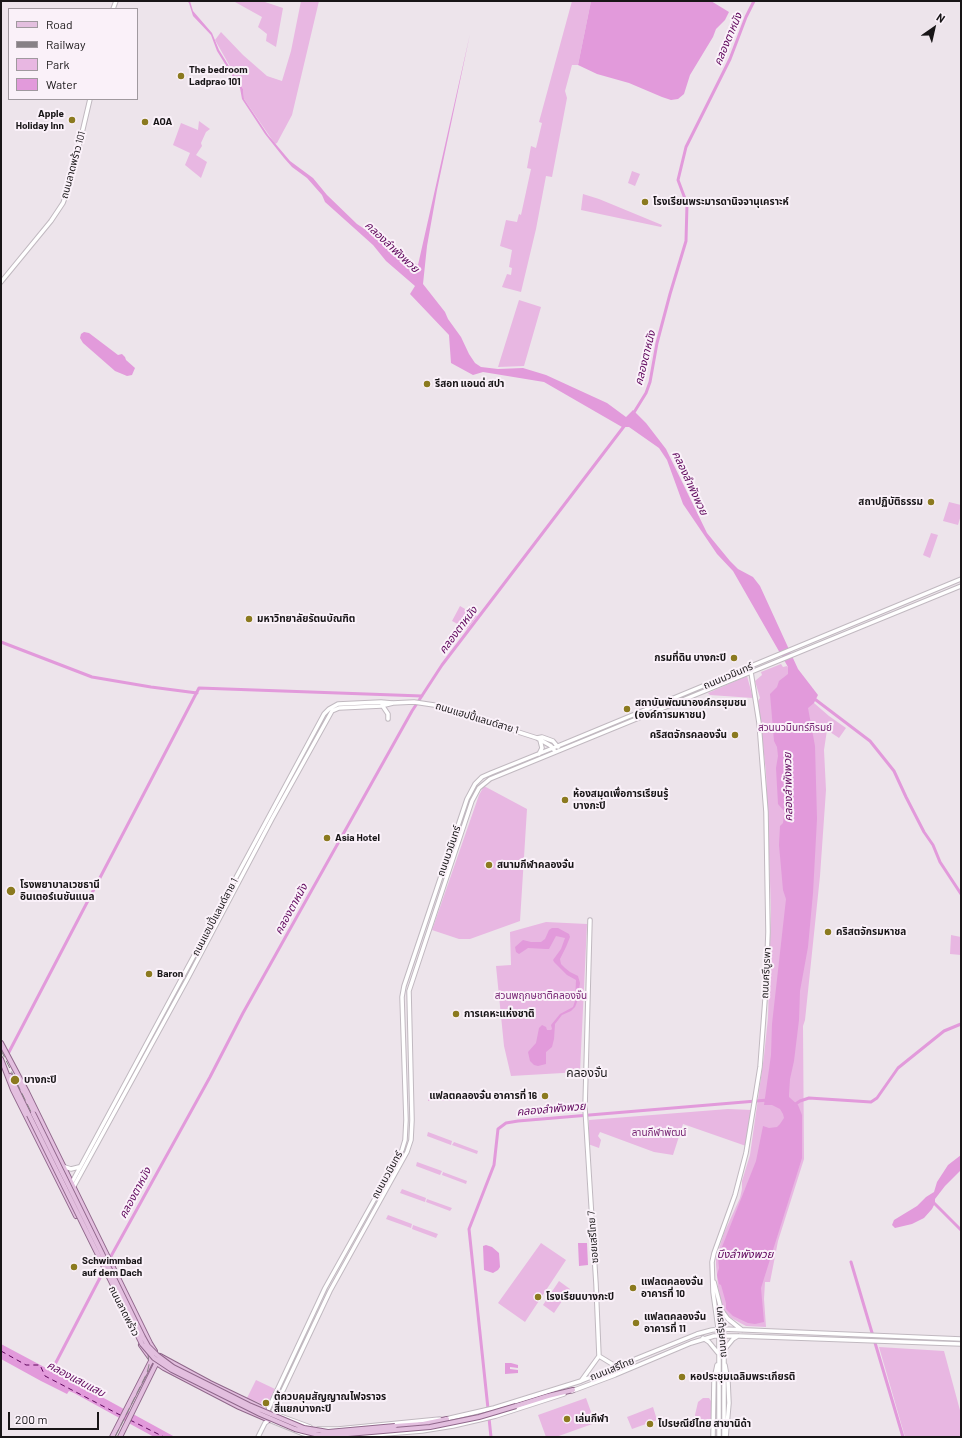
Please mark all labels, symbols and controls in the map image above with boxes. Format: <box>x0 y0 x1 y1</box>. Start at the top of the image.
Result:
legend <box>8 8 138 100</box>
north arrow <box>914 8 954 48</box>
text: N <box>934 10 948 25</box>
water label: คลองตาหนัง <box>711 11 745 67</box>
text: Road <box>46 17 73 31</box>
text: Railway <box>46 37 85 51</box>
text: Park <box>46 57 70 71</box>
place label: The bedroom Ladprao 101 <box>189 64 248 88</box>
marker: The bedroom Ladprao 101 <box>176 71 186 81</box>
text: Water <box>46 77 77 91</box>
place label: Apple Holiday Inn <box>16 108 64 132</box>
marker: Apple Holiday Inn <box>67 115 77 125</box>
place label: AOA <box>153 116 172 128</box>
marker: AOA <box>140 117 150 127</box>
street label: ถนนลาดพร้าว 101 <box>58 130 88 200</box>
place label: โรงเรียนพระมารดานิจจานุเคราะห์ <box>653 196 789 208</box>
marker: โรงเรียนพระมารดานิจจานุเคราะห์ <box>640 197 650 207</box>
water label: คลองลำพังพวย <box>362 219 422 275</box>
water label: คลองตาหนัง <box>632 329 658 387</box>
place label: รีสอท แอนด่ สปา <box>435 378 504 390</box>
marker: รีสอท แอนด่ สปา <box>422 379 432 389</box>
water label: คลองลำพังพวย <box>669 449 711 517</box>
place label: สถาปฏิบัติธรรม <box>858 496 923 508</box>
marker: สถาปฏิบัติธรรม <box>926 497 936 507</box>
water label: คลองตาหนัง <box>436 604 480 656</box>
place label: มหาวิทยาลัยรัตนบัณฑิต <box>257 613 355 625</box>
marker: มหาวิทยาลัยรัตนบัณฑิต <box>244 614 254 624</box>
place label: กรมที่ดิน บางกะปิ <box>654 652 726 664</box>
marker: กรมที่ดิน บางกะปิ <box>729 653 739 663</box>
street label: ถนนนวมินทร์ <box>701 660 755 692</box>
place label: สถาบันพัฒนาองค์กรชุมชน (องค์การมหาชน) <box>635 697 746 720</box>
street label: ถนนแฮปปี้แลนด์สาย 1 <box>434 700 520 736</box>
marker: สถาบันพัฒนาองค์กรชุมชน (องค์การมหาชน) <box>622 704 632 714</box>
park label: สวนนวมินทร์ภิรมย์ <box>758 722 832 734</box>
place label: คริสตจักรคลองจั่น <box>650 729 727 741</box>
marker: คริสตจักรคลองจั่น <box>730 730 740 740</box>
water label: คลองลำพังพวย <box>781 752 795 822</box>
place label: ห้องสมุดเพื่อการเรียนรู้ บางกะปิ <box>573 788 668 812</box>
marker: ห้องสมุดเพื่อการเรียนรู้ บางกะปิ <box>560 795 570 805</box>
street label: ถนนนวมินทร์ <box>435 824 463 878</box>
place label: Asia Hotel <box>335 832 380 844</box>
marker: Asia Hotel <box>322 833 332 843</box>
place label: สนามกีฬาคลองจั่น <box>497 859 574 871</box>
marker: สนามกีฬาคลองจั่น <box>484 860 494 870</box>
street label: ถนนแฮปปี้แลนด์สาย 1 <box>189 876 241 958</box>
place label: โรงพยาบาลเวชธานี อินเตอร์เนชันแนล <box>20 879 100 902</box>
water label: คลองตาหนัง <box>272 881 310 937</box>
marker: โรงพยาบาลเวชธานี อินเตอร์เนชันแนล <box>5 885 17 897</box>
place label: คริสตจักรมหาชล <box>836 926 906 938</box>
marker: คริสตจักรมหาชล <box>823 927 833 937</box>
street label: ถนนศรีบูรพา <box>759 947 773 999</box>
place label: Baron <box>157 968 183 980</box>
marker: Baron <box>144 969 154 979</box>
park label: สวนพฤกษชาติคลองจั่น <box>495 990 587 1002</box>
place label: การเคหะแห่งชาติ <box>464 1008 535 1020</box>
marker: การเคหะแห่งชาติ <box>451 1009 461 1019</box>
district label: คลองจั่น <box>566 1066 608 1080</box>
marker: บางกะปิ <box>9 1074 21 1086</box>
place label: บางกะปิ <box>24 1074 57 1086</box>
place label: แฟลตคลองจั่น อาคารที่ 16 <box>429 1090 537 1102</box>
marker: แฟลตคลองจั่น อาคารที่ 16 <box>540 1091 550 1101</box>
water label: คลองลำพังพวย <box>516 1099 586 1119</box>
park label: ลานกีฬาพัฒน์ <box>632 1127 686 1139</box>
street label: ถนนนวมินทร์ <box>369 1149 405 1201</box>
water label: คลองตาหนัง <box>116 1165 154 1221</box>
street label: ซอยเสรีไทย 7 <box>585 1210 601 1264</box>
water label: บึงลำพังพวย <box>717 1247 773 1261</box>
place label: Schwimmbad auf dem Dach <box>82 1255 142 1278</box>
marker: Schwimmbad auf dem Dach <box>69 1262 79 1272</box>
place label: แฟลตคลองจั่น อาคารที่ 10 <box>641 1276 703 1300</box>
marker: แฟลตคลองจั่น อาคารที่ 10 <box>628 1283 638 1293</box>
street label: ถนนลาดพร้าว <box>106 1284 142 1338</box>
place label: โรงเรียนบางกะปิ <box>546 1291 614 1303</box>
marker: โรงเรียนบางกะปิ <box>533 1292 543 1302</box>
street label: ถนนศรีบูรพา <box>713 1306 729 1358</box>
place label: แฟลตคลองจั่น อาคารที่ 11 <box>644 1311 706 1334</box>
marker: แฟลตคลองจั่น อาคารที่ 11 <box>631 1318 641 1328</box>
street label: ถนนเสรีไทย <box>588 1355 636 1383</box>
water label: คลองแสนแสบ <box>45 1358 107 1400</box>
place label: หอประชุมเฉลิมพระเกียรติ <box>690 1371 795 1383</box>
marker: หอประชุมเฉลิมพระเกียรติ <box>677 1372 687 1382</box>
place label: ตู้ควบคุมสัญญาณไฟจราจร สี่แยกบางกะปิ <box>274 1391 386 1414</box>
marker: ตู้ควบคุมสัญญาณไฟจราจร สี่แยกบางกะปิ <box>261 1398 271 1408</box>
scale bar <box>10 1404 101 1430</box>
text: 200 m <box>15 1412 47 1426</box>
place label: เล่นกีฬา <box>575 1413 608 1425</box>
marker: เล่นกีฬา <box>562 1414 572 1424</box>
place label: ไปรษณีย์ไทย สาขานิด้า <box>658 1418 751 1430</box>
marker: ไปรษณีย์ไทย สาขานิด้า <box>645 1419 655 1429</box>

